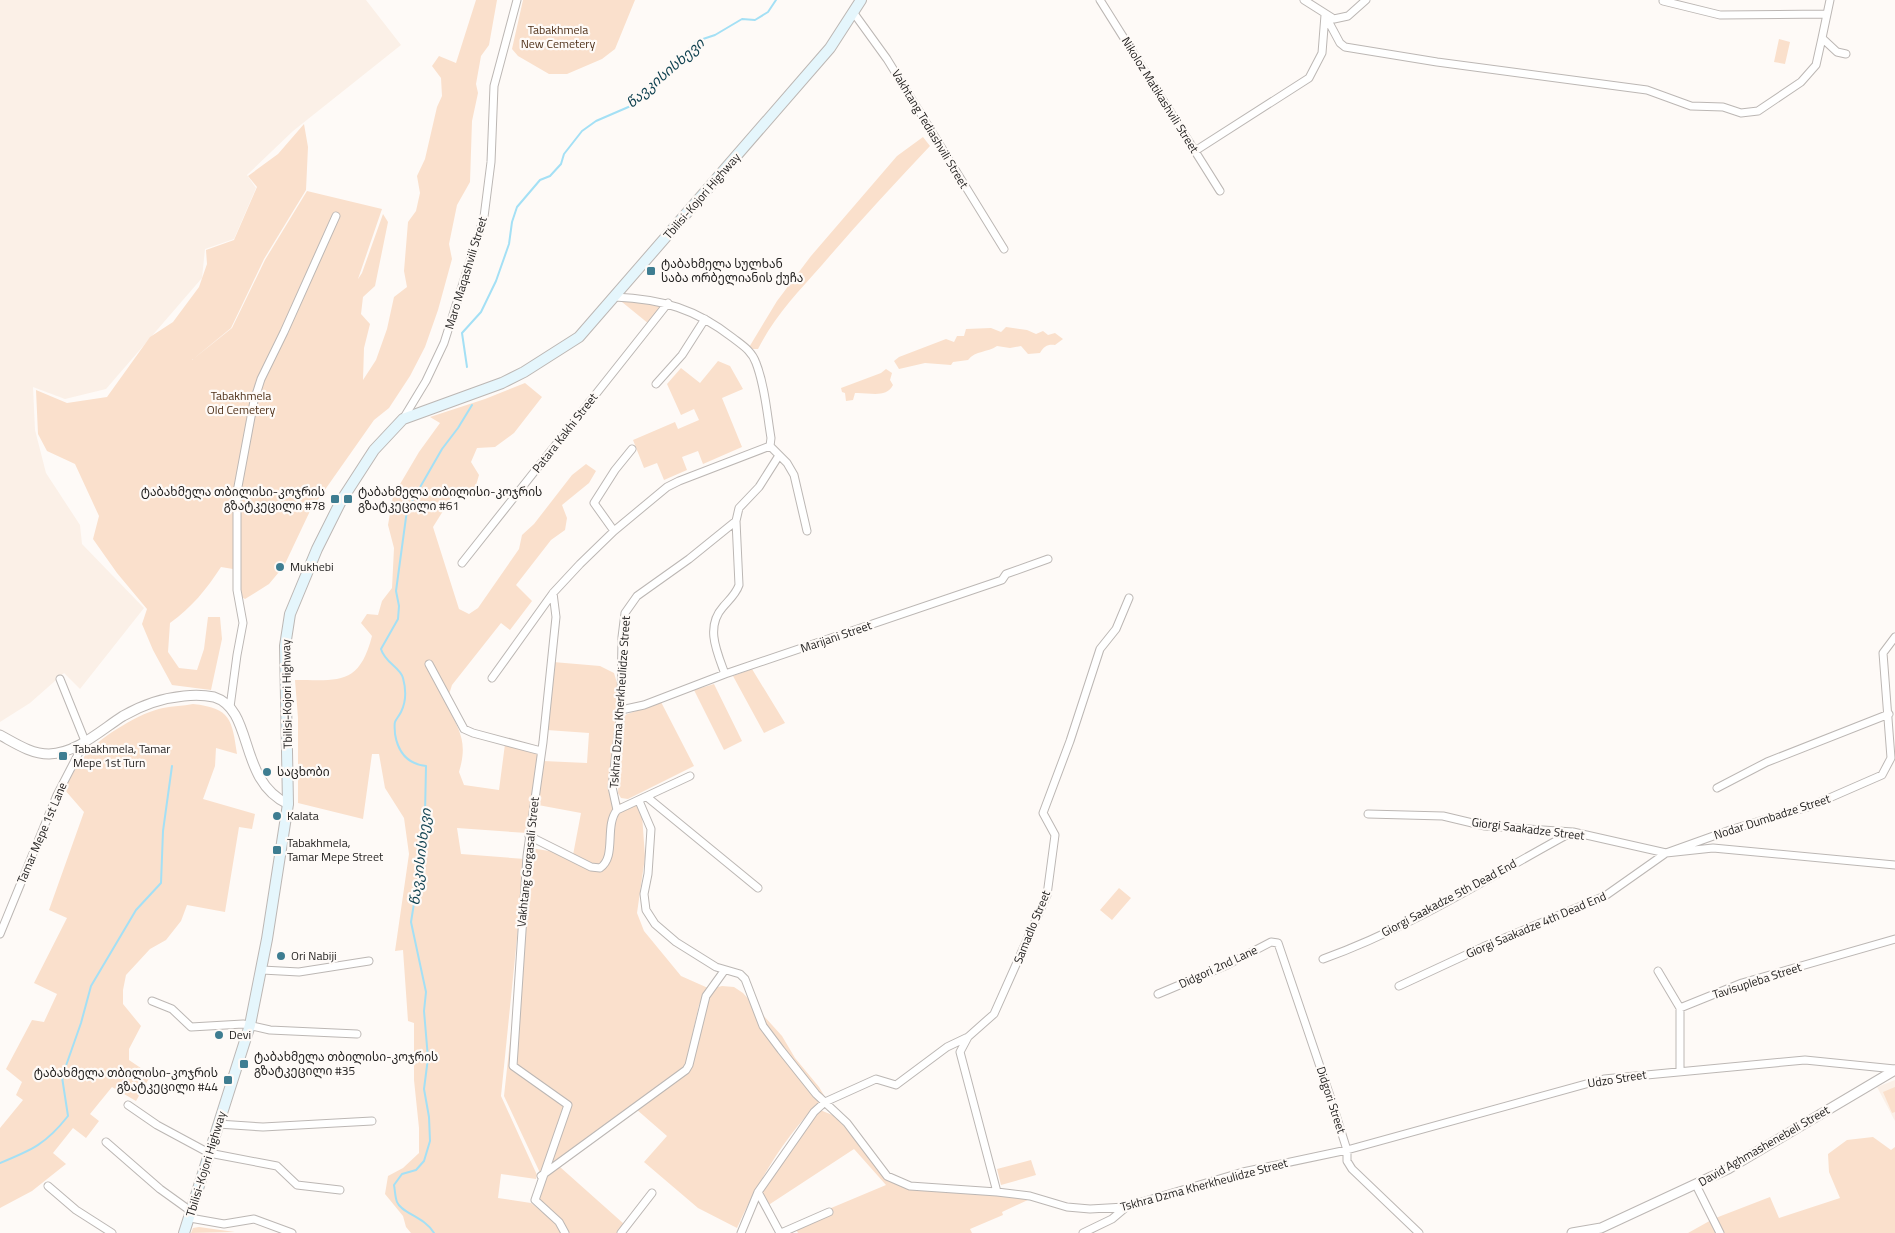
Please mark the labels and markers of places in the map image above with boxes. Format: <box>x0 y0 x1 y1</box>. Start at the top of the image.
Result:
place label: ტაბახმელა სულხან საბა ორბელიანის ქუჩა <box>661 254 803 287</box>
marker: ტაბახმელა სულხან საბა ორბელიანის ქუჩა <box>645 265 657 277</box>
place label: ტაბახმელა თბილისი-კოჯრის გზატკეცილი #78 <box>141 482 325 515</box>
place label: ტაბახმელა თბილისი-კოჯრის გზატკეცილი #61 <box>358 482 542 515</box>
marker: ტაბახმელა თბილისი-კოჯრის გზატკეცილი #78 <box>329 493 341 505</box>
marker: ტაბახმელა თბილისი-კოჯრის გზატკეცილი #61 <box>342 493 354 505</box>
place label: Mukhebi <box>290 557 334 576</box>
marker: Mukhebi <box>274 561 286 573</box>
place label: Tabakhmela, Tamar Mepe 1st Turn <box>73 739 170 772</box>
marker: Tabakhmela, Tamar Mepe 1st Turn <box>57 750 69 762</box>
place label: საცხობი <box>277 762 330 781</box>
marker: საცხობი <box>261 766 273 778</box>
place label: Kalata <box>287 806 319 825</box>
marker: Kalata <box>271 810 283 822</box>
place label: Tabakhmela, Tamar Mepe Street <box>287 833 384 866</box>
marker: Tabakhmela, Tamar Mepe Street <box>271 844 283 856</box>
place label: Ori Nabiji <box>291 946 337 965</box>
marker: Ori Nabiji <box>275 950 287 962</box>
place label: Devi <box>229 1025 251 1044</box>
marker: Devi <box>213 1029 225 1041</box>
place label: ტაბახმელა თბილისი-კოჯრის გზატკეცილი #35 <box>254 1047 438 1080</box>
marker: ტაბახმელა თბილისი-კოჯრის გზატკეცილი #35 <box>238 1058 250 1070</box>
place label: ტაბახმელა თბილისი-კოჯრის გზატკეცილი #44 <box>34 1063 218 1096</box>
marker: ტაბახმელა თბილისი-კოჯრის გზატკეცილი #44 <box>222 1074 234 1086</box>

